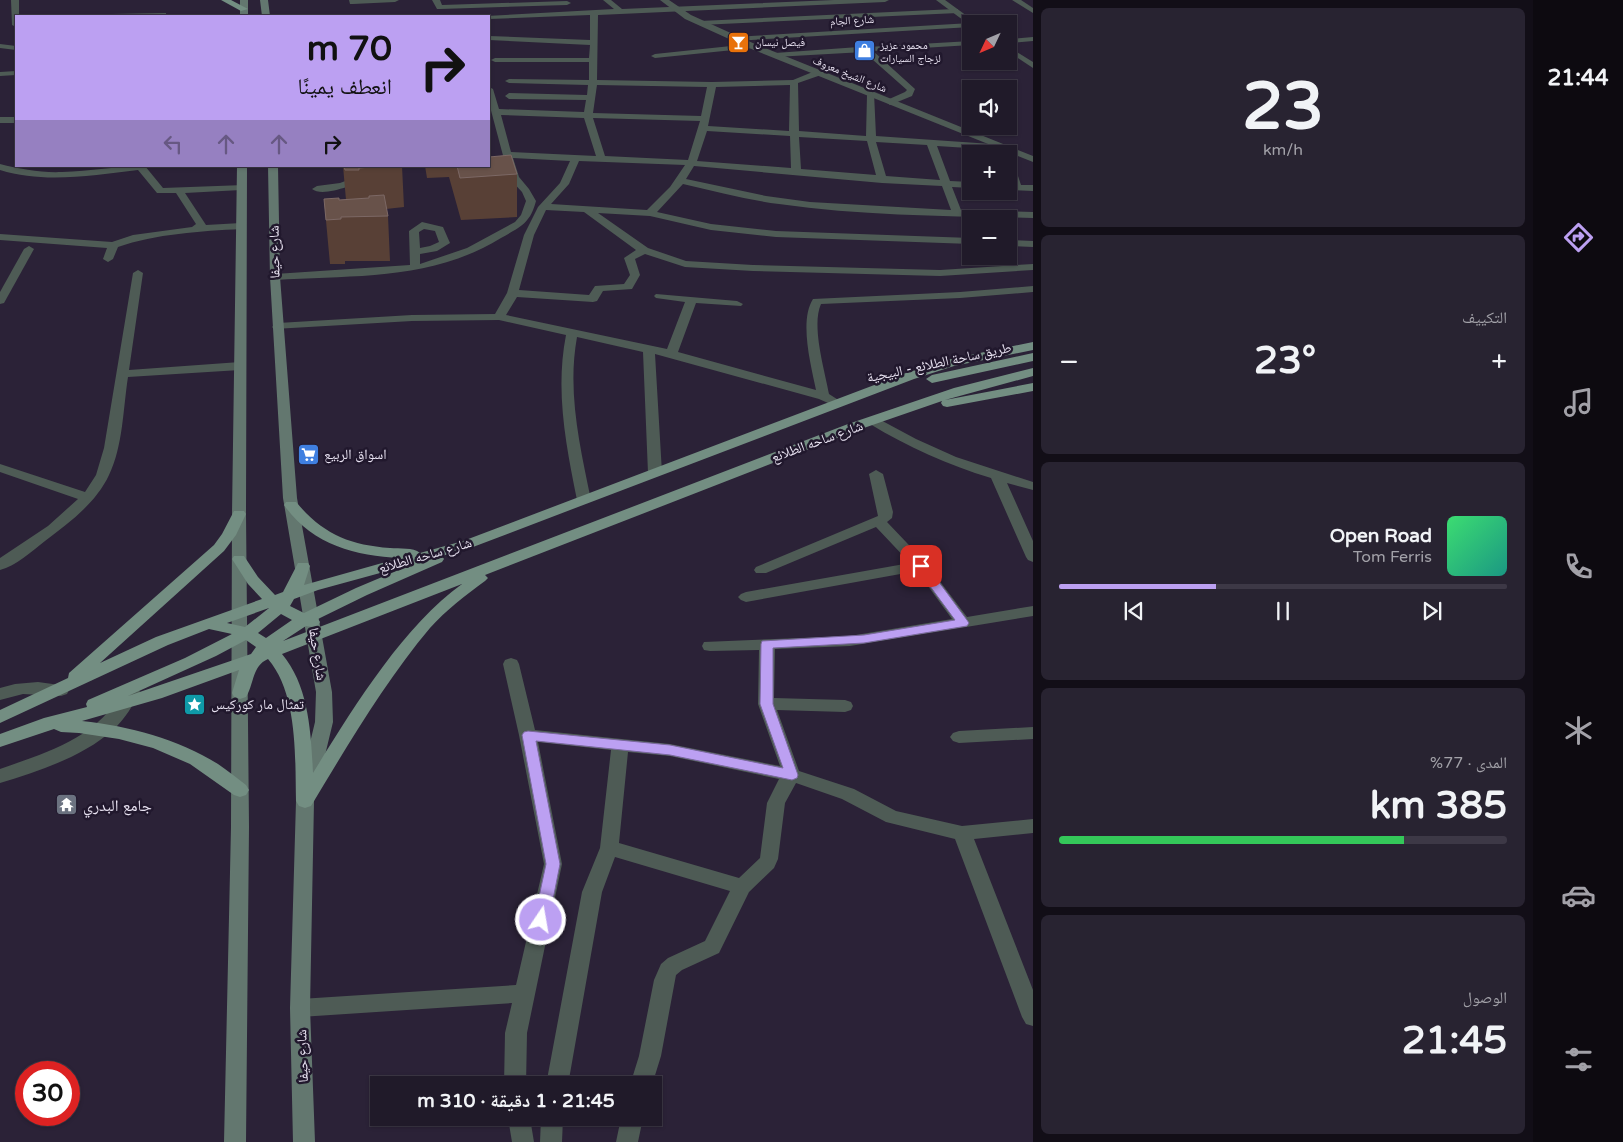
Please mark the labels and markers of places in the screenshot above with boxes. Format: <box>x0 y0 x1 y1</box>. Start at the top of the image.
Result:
bar icon: فيصل نيسان <box>727 30 751 54</box>
place label: فيصل نيسان <box>755 36 805 49</box>
shop icon: محمود عزيز لزجاج السيارات <box>852 39 876 63</box>
place label: محمود عزيز لزجاج السيارات <box>879 39 941 65</box>
supermarket icon: اسواق الربيع <box>296 442 320 466</box>
place label: اسواق الربيع <box>324 446 387 464</box>
pin <box>900 545 942 587</box>
place icon: تمثال مار كوركيس <box>183 692 207 716</box>
place label: تمثال مار كوركيس <box>211 696 304 713</box>
temple icon: جامع البدري <box>55 793 79 817</box>
place label: جامع البدري <box>83 796 152 818</box>

